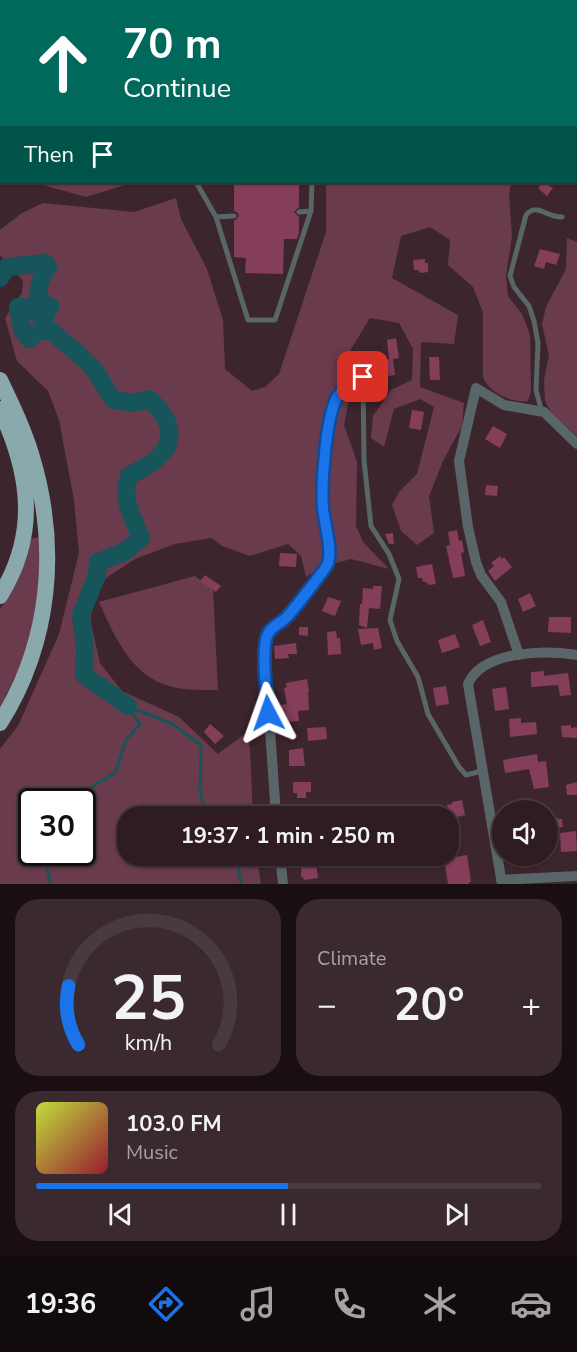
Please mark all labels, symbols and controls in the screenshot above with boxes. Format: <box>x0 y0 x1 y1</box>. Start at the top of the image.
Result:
text: 70 m <box>123 16 222 73</box>
icon: ahead <box>24 24 102 102</box>
text: Continue <box>123 70 231 107</box>
icon: arrive <box>86 138 119 171</box>
text: Then <box>24 140 74 170</box>
pin <box>337 351 388 402</box>
icon: arrive <box>346 360 379 393</box>
position arrow <box>236 681 300 745</box>
speed limit sign: 30 <box>18 788 96 866</box>
map controls <box>492 800 558 866</box>
button: sound <box>492 800 558 866</box>
text: 19:37 · 1 min · 250 m <box>181 821 395 851</box>
text: Climate <box>317 945 386 972</box>
text: 25 <box>111 956 185 1041</box>
text: 20° <box>393 975 465 1036</box>
text: − <box>317 983 337 1028</box>
text: + <box>521 983 541 1028</box>
text: km/h <box>124 1028 172 1058</box>
text: 103.0 FM <box>126 1109 222 1139</box>
text: Music <box>126 1139 178 1166</box>
icon: previous <box>104 1198 137 1231</box>
icon: pause <box>272 1198 305 1231</box>
icon: next <box>440 1198 473 1231</box>
icon: directions <box>145 1283 187 1325</box>
icon: music <box>237 1283 279 1325</box>
icon: phone <box>328 1283 370 1325</box>
icon: climate <box>419 1283 461 1325</box>
icon: car <box>510 1283 552 1325</box>
text: 19:36 <box>25 1286 96 1323</box>

